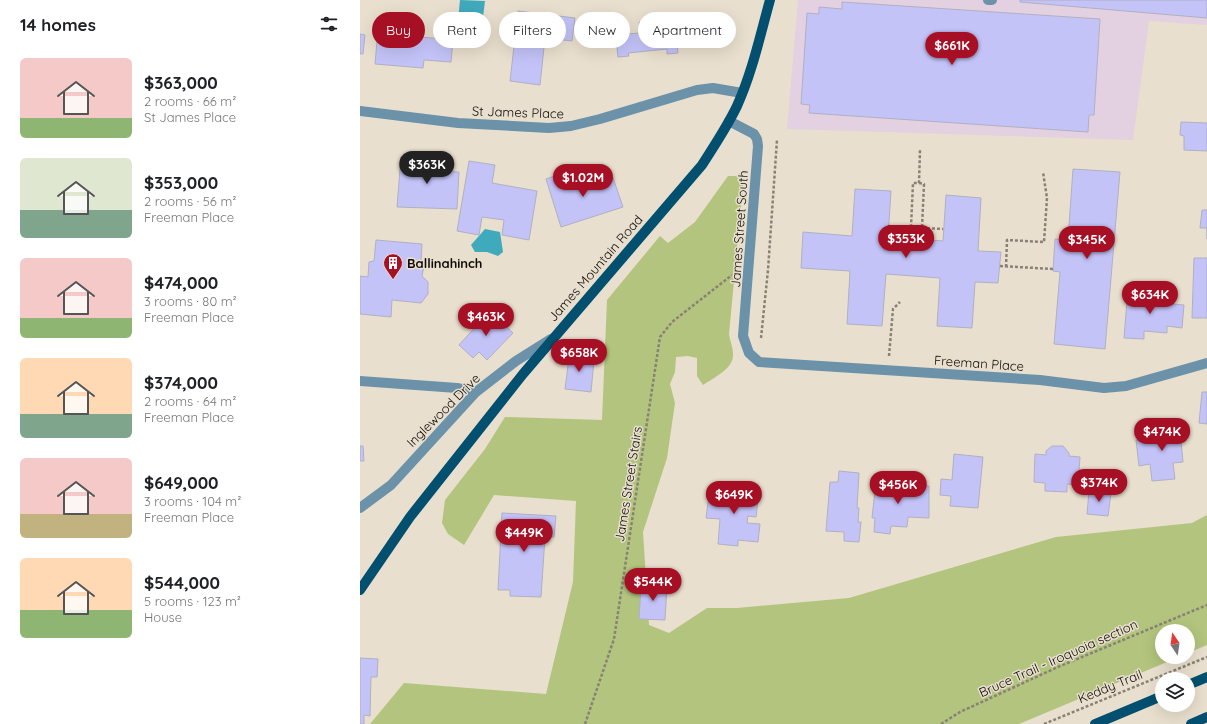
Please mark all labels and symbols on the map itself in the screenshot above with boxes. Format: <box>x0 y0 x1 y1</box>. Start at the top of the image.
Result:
pin: $661K <box>924 32 980 66</box>
street label: St James Place <box>472 102 564 122</box>
pin: $363K <box>399 151 455 185</box>
pin: $1.02M <box>550 164 616 198</box>
street label: James Street South <box>727 170 751 288</box>
street label: James Mountain Road <box>544 211 646 325</box>
pin: $353K <box>878 225 934 259</box>
pin: $345K <box>1059 226 1115 260</box>
building icon: Ballinahinch <box>382 252 404 280</box>
place label: Ballinahinch <box>407 255 483 271</box>
pin: $634K <box>1122 281 1178 315</box>
pin: $463K <box>458 303 514 337</box>
pin: $658K <box>551 339 607 373</box>
street label: Freeman Place <box>933 352 1025 374</box>
street label: Inglewood Drive <box>403 370 483 450</box>
pin: $474K <box>1134 418 1190 452</box>
street label: James Street Stairs <box>611 425 645 543</box>
pin: $374K <box>1071 469 1127 503</box>
pin: $456K <box>870 471 926 505</box>
pin: $649K <box>706 481 762 515</box>
pin: $449K <box>496 519 552 553</box>
pin: $544K <box>625 568 681 602</box>
street label: Bruce Trail - Iroquoia section <box>976 616 1140 700</box>
north arrow <box>1155 624 1195 664</box>
street label: Keddy Trail <box>1075 666 1145 706</box>

